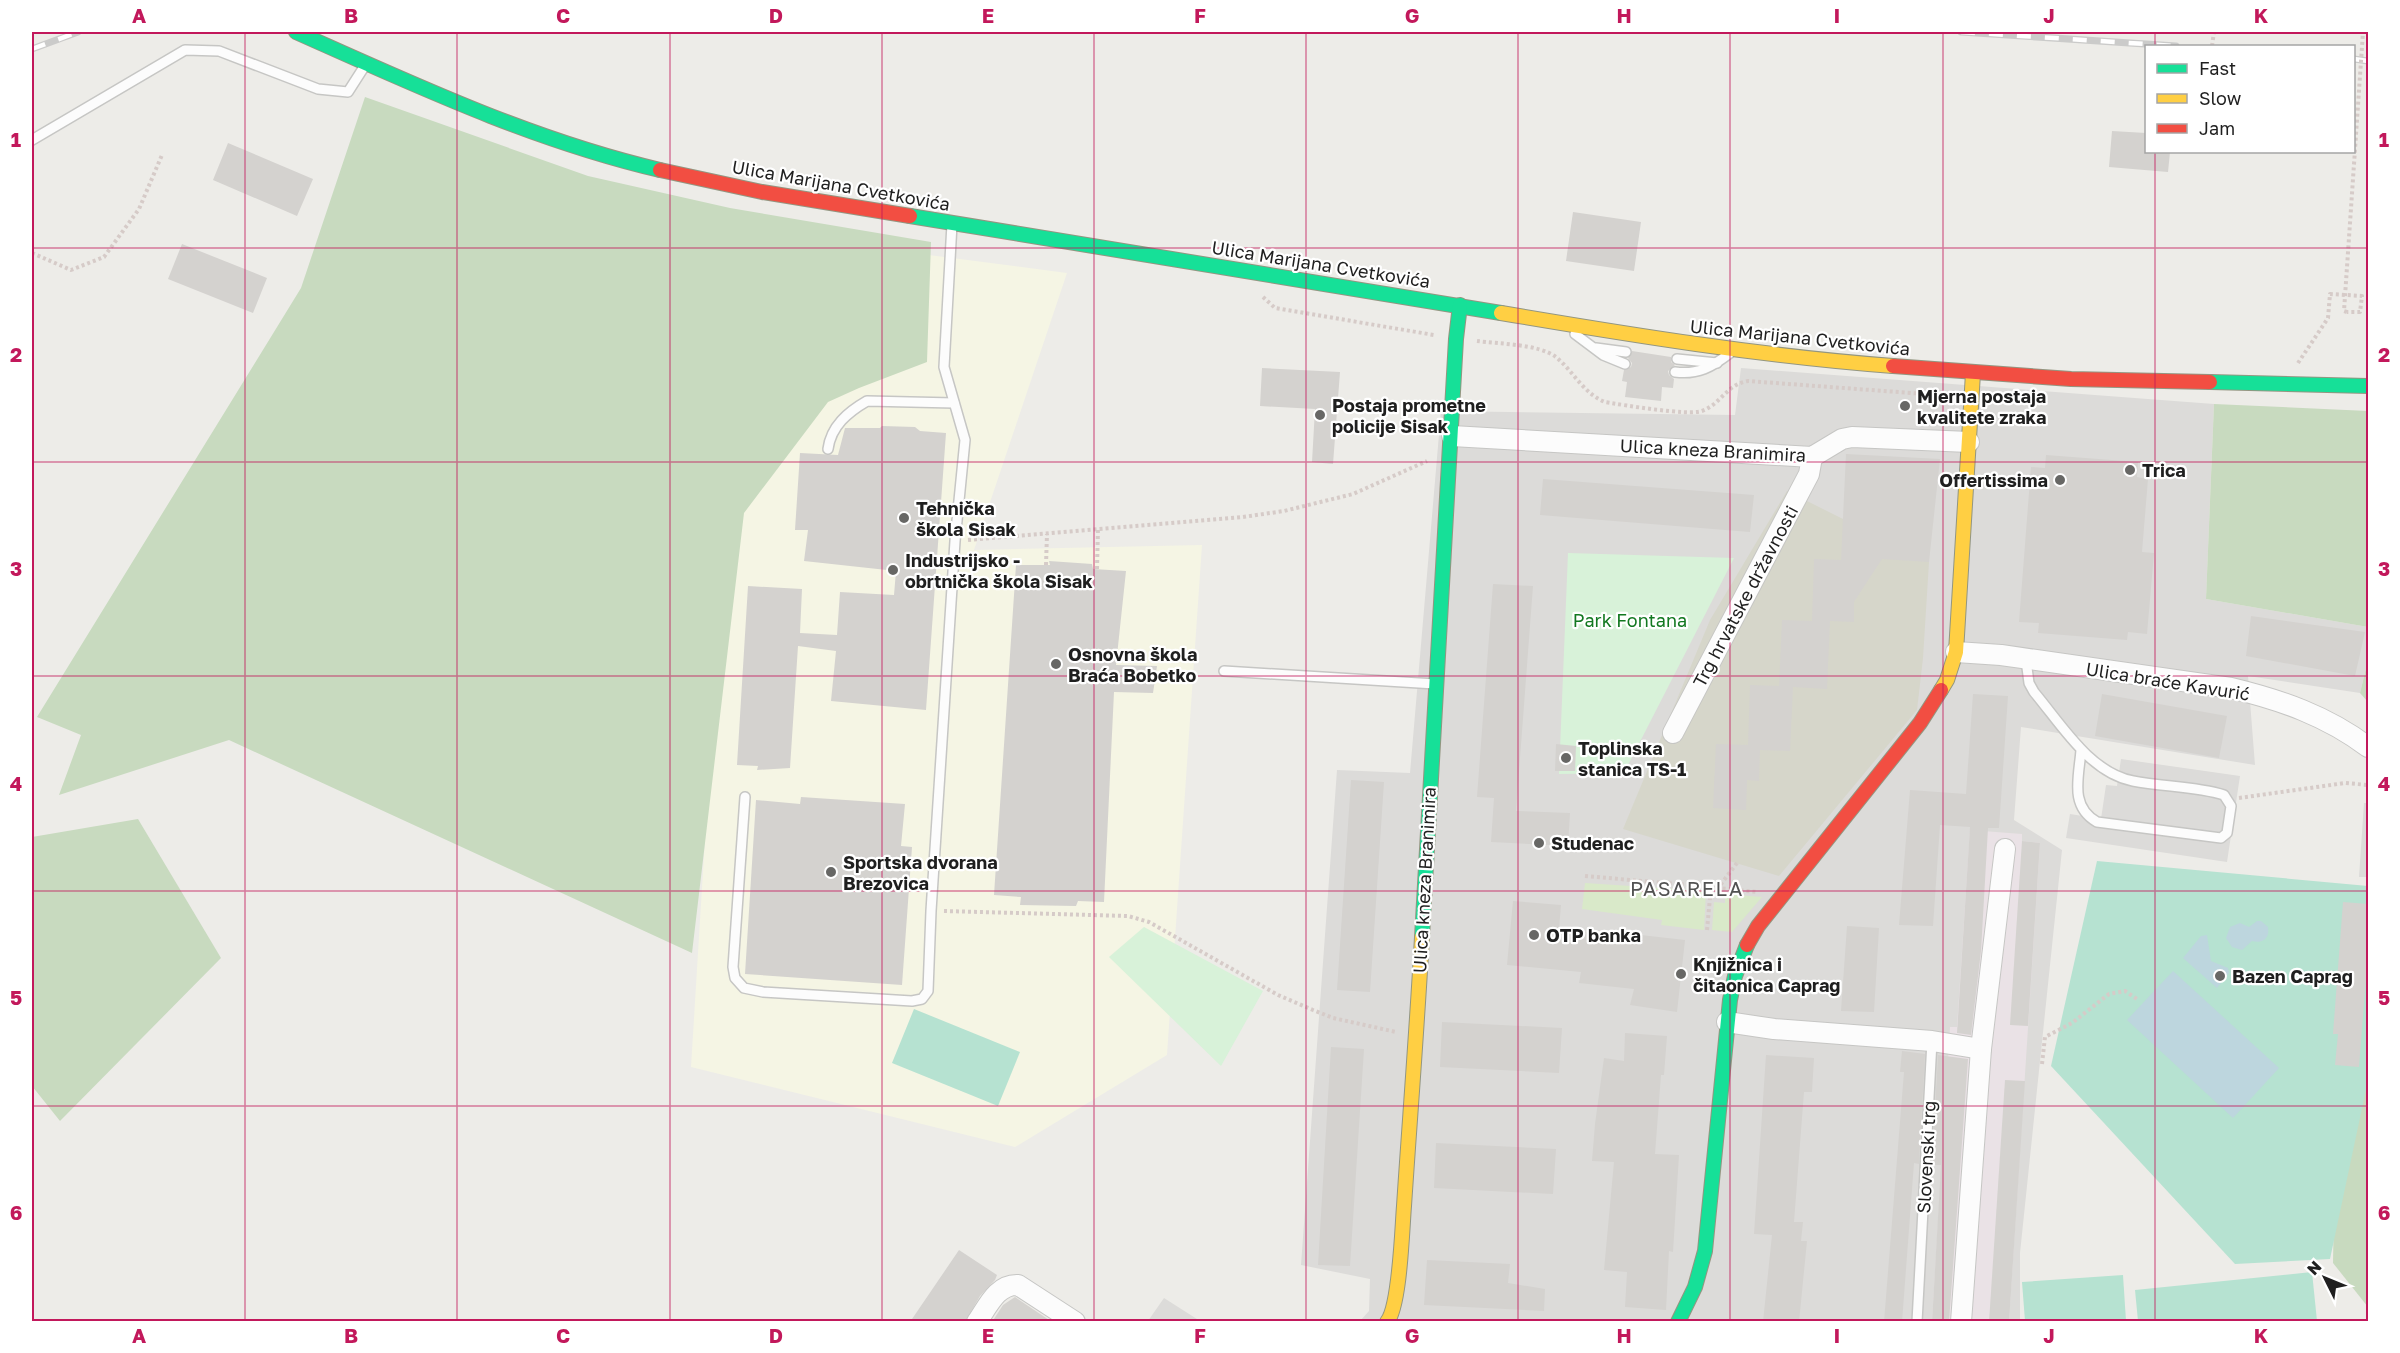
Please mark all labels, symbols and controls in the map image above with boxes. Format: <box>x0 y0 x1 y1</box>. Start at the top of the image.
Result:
text: A <box>132 3 146 27</box>
text: B <box>344 3 358 27</box>
text: C <box>556 3 570 27</box>
text: D <box>769 3 783 27</box>
text: E <box>982 3 994 27</box>
text: F <box>1194 3 1206 27</box>
text: G <box>1405 3 1419 27</box>
text: H <box>1616 3 1632 27</box>
text: I <box>1834 3 1840 27</box>
text: J <box>2043 3 2055 27</box>
text: K <box>2254 3 2269 27</box>
legend <box>2145 45 2355 153</box>
text: Fast <box>2199 57 2236 79</box>
text: Slow <box>2199 87 2242 109</box>
text: Jam <box>2199 117 2235 139</box>
text: 1 <box>11 127 21 151</box>
text: 1 <box>2379 127 2389 151</box>
street label: Ulica Marijana Cvetkovića <box>730 155 952 215</box>
street label: Ulica Marijana Cvetkovića <box>1210 236 1432 292</box>
street label: Ulica Marijana Cvetkovića <box>1689 315 1911 359</box>
text: 2 <box>10 342 22 366</box>
text: 2 <box>2378 342 2390 366</box>
place label: Mjerna postaja kvalitete zraka <box>1917 385 2046 428</box>
place label: Postaja prometne policije Sisak <box>1332 394 1486 437</box>
marker: Mjerna postaja kvalitete zraka <box>1898 399 1912 413</box>
marker: Postaja prometne policije Sisak <box>1313 408 1327 422</box>
street label: Ulica kneza Branimira <box>1619 434 1807 466</box>
place label: Trica <box>2142 459 2186 481</box>
marker: Trica <box>2123 463 2137 477</box>
place label: Offertissima <box>1939 469 2048 491</box>
marker: Offertissima <box>2053 473 2067 487</box>
place label: Tehnička škola Sisak <box>916 497 1016 540</box>
street label: Trg hrvatske državnosti <box>1688 501 1802 691</box>
marker: Tehnička škola Sisak <box>897 511 911 525</box>
place label: Industrijsko - obrtnička škola Sisak <box>905 549 1093 592</box>
text: 3 <box>10 556 22 580</box>
text: 3 <box>2378 556 2390 580</box>
marker: Industrijsko - obrtnička škola Sisak <box>886 563 900 577</box>
park label: Park Fontana <box>1573 609 1687 631</box>
place label: Osnovna škola Braća Bobetko <box>1068 643 1197 686</box>
marker: Osnovna škola Braća Bobetko <box>1049 657 1063 671</box>
street label: Ulica braće Kavurić <box>2084 657 2252 705</box>
place label: Toplinska stanica TS-1 <box>1578 737 1686 780</box>
marker: Toplinska stanica TS-1 <box>1559 751 1573 765</box>
text: 4 <box>10 771 22 795</box>
text: 4 <box>2378 771 2390 795</box>
street label: Ulica kneza Branimira <box>1408 786 1440 974</box>
place label: Studenac <box>1551 832 1634 854</box>
marker: Studenac <box>1532 836 1546 850</box>
place label: Sportska dvorana Brezovica <box>843 851 998 894</box>
marker: Sportska dvorana Brezovica <box>824 865 838 879</box>
district label: PASARELA <box>1630 876 1744 900</box>
place label: OTP banka <box>1546 924 1641 946</box>
marker: OTP banka <box>1527 928 1541 942</box>
place label: Knjižnica i čitaonica Caprag <box>1693 953 1840 996</box>
place label: Bazen Caprag <box>2232 965 2353 987</box>
marker: Knjižnica i čitaonica Caprag <box>1674 967 1688 981</box>
marker: Bazen Caprag <box>2213 969 2227 983</box>
text: 5 <box>10 985 22 1009</box>
text: 5 <box>2378 985 2390 1009</box>
street label: Slovenski trg <box>1912 1100 1940 1214</box>
text: 6 <box>10 1200 22 1224</box>
text: 6 <box>2378 1200 2390 1224</box>
north arrow <box>2295 1248 2355 1308</box>
text: N <box>2303 1256 2325 1279</box>
text: A <box>132 1323 146 1347</box>
text: B <box>344 1323 358 1347</box>
text: C <box>556 1323 570 1347</box>
text: D <box>769 1323 783 1347</box>
text: E <box>982 1323 994 1347</box>
text: F <box>1194 1323 1206 1347</box>
text: G <box>1405 1323 1419 1347</box>
text: H <box>1616 1323 1632 1347</box>
text: I <box>1834 1323 1840 1347</box>
text: J <box>2043 1323 2055 1347</box>
text: K <box>2254 1323 2269 1347</box>

